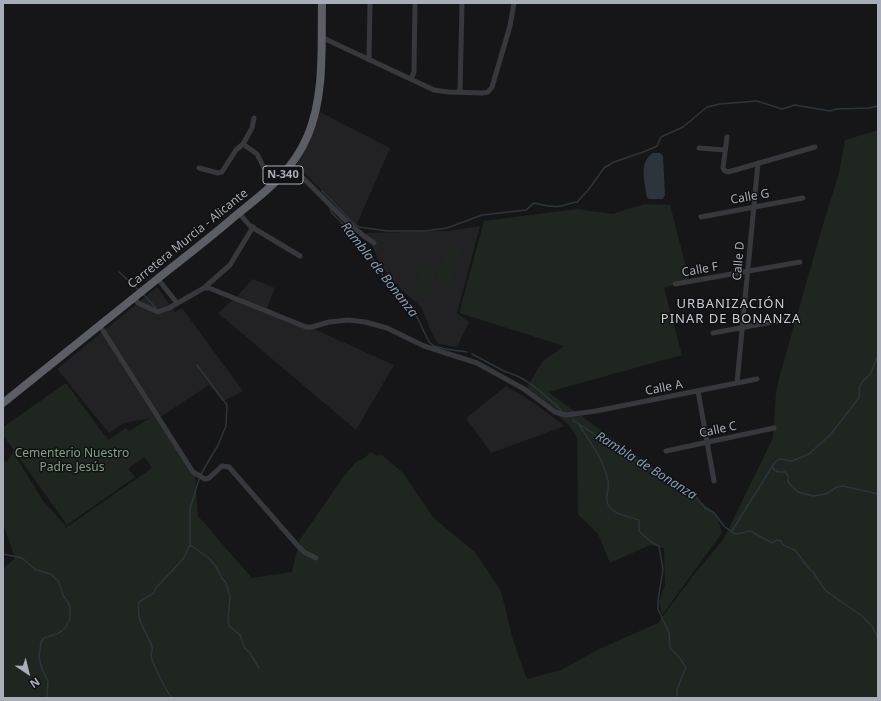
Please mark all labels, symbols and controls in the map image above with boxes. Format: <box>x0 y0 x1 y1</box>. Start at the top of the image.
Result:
road number: N-340 <box>263 166 303 184</box>
street label: Carretera Murcia - Alicante <box>125 186 251 292</box>
street label: Calle G <box>729 187 771 207</box>
water label: Rambla de Bonanza <box>337 220 421 320</box>
street label: Calle D <box>730 241 748 281</box>
street label: Calle F <box>681 260 719 280</box>
district label: URBANIZACIÓN PINAR DE BONANZA <box>661 296 801 327</box>
street label: Calle A <box>644 377 684 399</box>
street label: Calle C <box>698 419 738 441</box>
water label: Rambla de Bonanza <box>593 429 699 503</box>
park label: Cementerio Nuestro Padre Jesús <box>15 447 129 475</box>
north arrow <box>8 653 48 693</box>
text: N <box>27 675 43 692</box>

